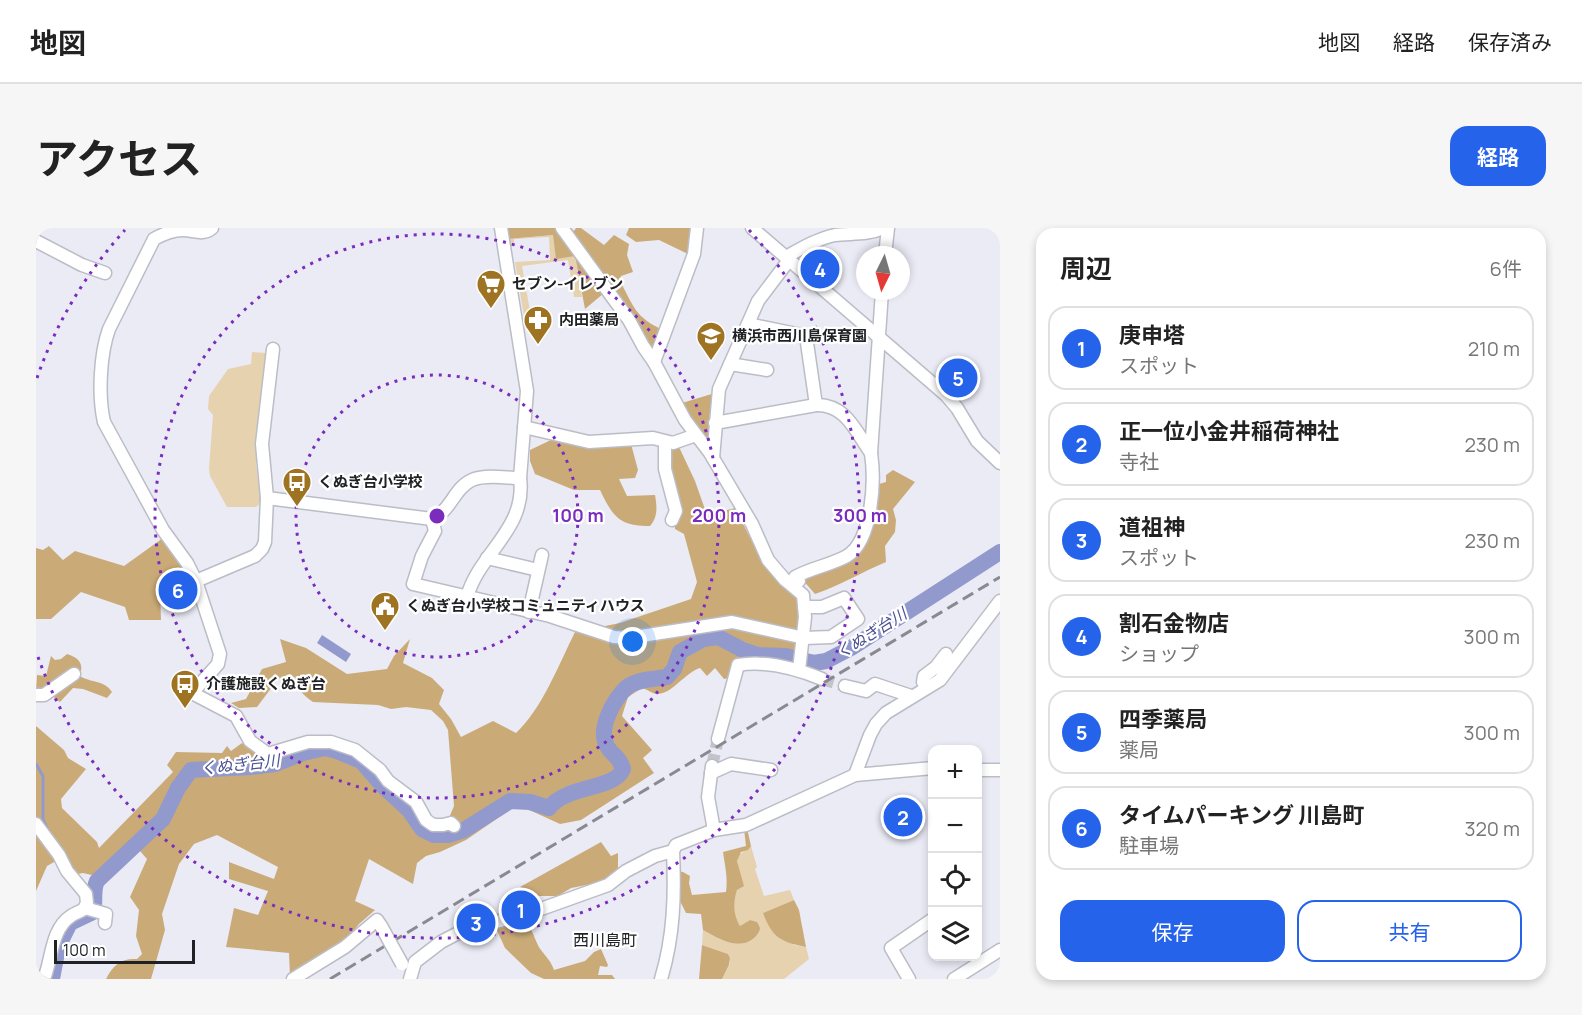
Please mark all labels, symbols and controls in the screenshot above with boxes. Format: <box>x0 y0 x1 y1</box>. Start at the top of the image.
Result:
text: 地図 <box>30 23 86 61</box>
text: 地図 <box>1318 28 1360 56</box>
text: 経路 <box>1393 28 1435 56</box>
text: 保存済み <box>1468 28 1552 56</box>
button: 経路 <box>1450 126 1546 186</box>
text: アクセス <box>36 129 202 187</box>
pin: 4 <box>800 246 840 291</box>
north arrow <box>856 246 910 300</box>
text: 周辺 <box>1060 250 1112 286</box>
text: 6件 <box>1490 255 1522 282</box>
supermarket icon: セブン-イレブン <box>475 268 507 310</box>
place label: セブン-イレブン <box>512 273 623 294</box>
pharmacy icon: 内田薬局 <box>522 304 554 346</box>
place label: 内田薬局 <box>559 309 619 330</box>
school or university icon: 横浜市西川島保育園 <box>695 320 727 362</box>
text: 庚申塔 <box>1119 320 1185 350</box>
place label: 横浜市西川島保育園 <box>732 325 867 346</box>
text: 1 <box>1077 335 1086 362</box>
text: 210 m <box>1468 335 1520 362</box>
text: スポット <box>1119 352 1199 379</box>
pin: 5 <box>938 356 978 400</box>
text: 正一位小金井稲荷神社 <box>1119 416 1339 446</box>
text: 2 <box>1076 431 1087 458</box>
text: 230 m <box>1464 431 1520 458</box>
text: 寺社 <box>1119 448 1159 475</box>
bus stop icon: くぬぎ台小学校 <box>281 466 313 508</box>
place label: くぬぎ台小学校 <box>318 471 423 492</box>
text: 100 m <box>552 503 604 527</box>
text: 200 m <box>692 503 746 527</box>
text: 300 m <box>833 503 887 527</box>
centre of rings <box>427 506 447 526</box>
text: 道祖神 <box>1119 512 1185 542</box>
text: 3 <box>1076 527 1087 554</box>
text: 230 m <box>1464 527 1520 554</box>
text: スポット <box>1119 544 1199 571</box>
pin: 6 <box>158 568 198 613</box>
public building icon: くぬぎ台小学校コミュニティハウス <box>369 590 401 632</box>
place label: くぬぎ台小学校コミュニティハウス <box>406 595 645 616</box>
water label: くぬぎ台川 <box>831 602 912 663</box>
text: 割石金物店 <box>1119 608 1229 638</box>
text: 4 <box>1075 623 1088 650</box>
text: 300 m <box>1464 623 1520 650</box>
your location <box>618 627 647 656</box>
text: ショップ <box>1119 640 1199 667</box>
bus stop icon: 介護施設くぬぎ台 <box>169 668 201 710</box>
place label: 介護施設くぬぎ台 <box>206 673 326 694</box>
text: 四季薬局 <box>1119 704 1207 734</box>
text: 5 <box>1076 719 1087 746</box>
text: 300 m <box>1464 719 1520 746</box>
text: 薬局 <box>1119 736 1159 763</box>
map controls <box>928 745 982 961</box>
button: + <box>928 745 982 799</box>
water label: くぬぎ台川 <box>199 749 283 779</box>
pin: 2 <box>884 794 922 840</box>
button: − <box>928 799 982 853</box>
text: タイムパーキング 川島町 <box>1119 800 1364 830</box>
text: 6 <box>1075 815 1088 842</box>
text: 320 m <box>1464 815 1520 842</box>
text: 駐車場 <box>1119 832 1179 859</box>
button: locate <box>928 853 982 907</box>
pin: 1 <box>502 888 540 932</box>
pin: 3 <box>456 900 496 946</box>
button: 保存 <box>1060 900 1285 962</box>
button: 共有 <box>1297 900 1522 962</box>
button: layers <box>928 907 982 961</box>
district label: 西川島町 <box>573 929 637 951</box>
scale bar <box>54 937 195 964</box>
text: 100 m <box>63 939 106 961</box>

